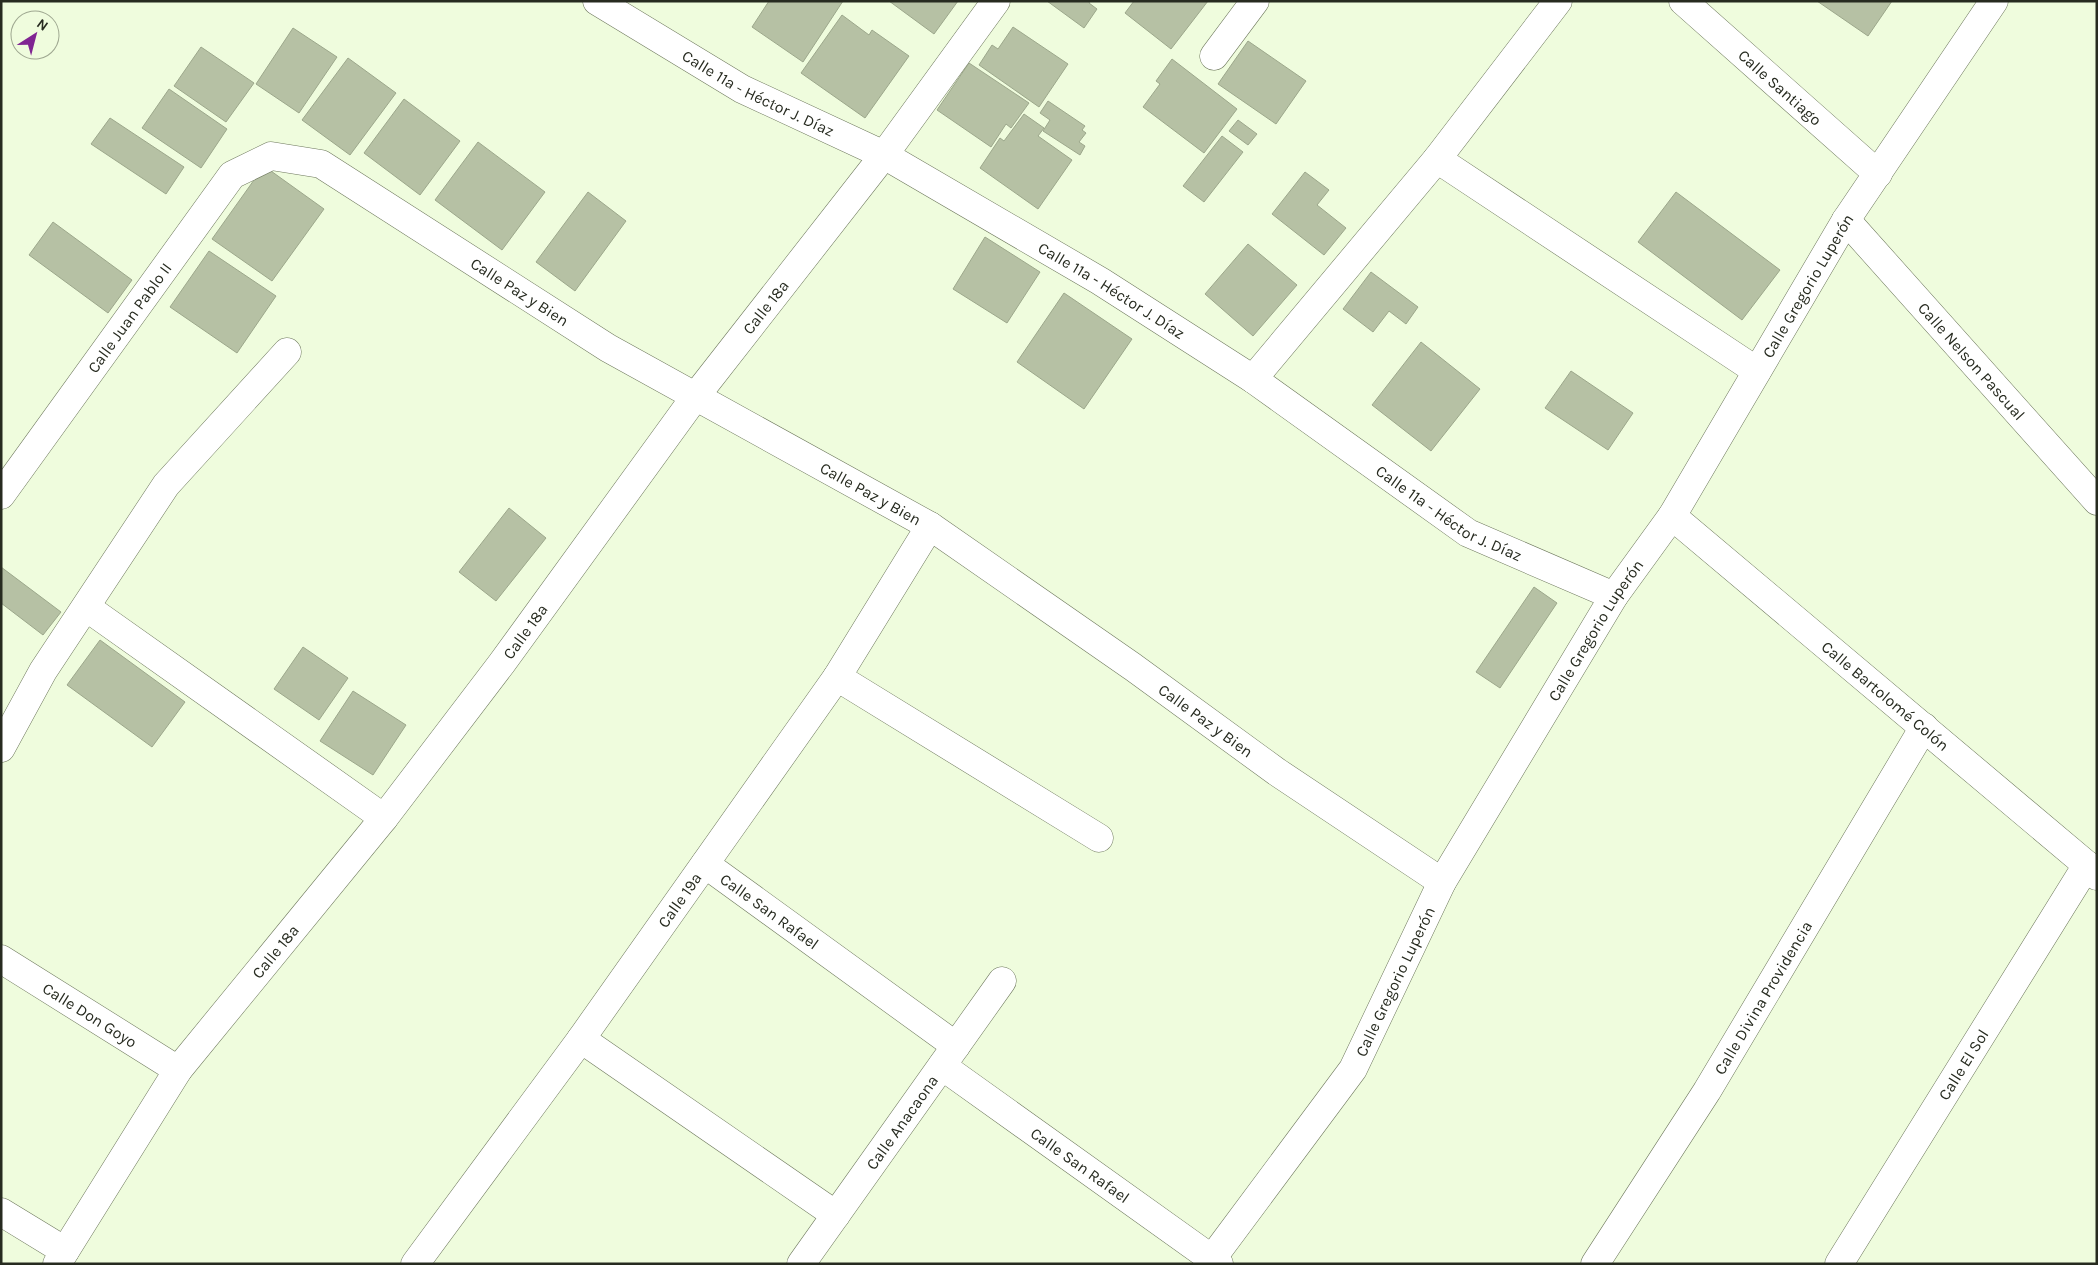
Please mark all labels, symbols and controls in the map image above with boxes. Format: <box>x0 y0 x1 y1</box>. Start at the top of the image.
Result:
north arrow <box>10 10 60 60</box>
text: N <box>33 15 51 35</box>
street label: Calle 11a - Héctor J. Díaz <box>679 46 837 141</box>
street label: Calle Santiago <box>1734 46 1826 130</box>
street label: Calle Gregorio Luperón <box>1758 210 1858 361</box>
street label: Calle 11a - Héctor J. Díaz <box>1035 238 1188 343</box>
street label: Calle Paz y Bien <box>467 254 572 330</box>
street label: Calle Juan Pablo II <box>83 259 176 376</box>
street label: Calle 18a <box>739 276 793 338</box>
street label: Calle Nelson Pascual <box>1914 299 2029 424</box>
street label: Calle Paz y Bien <box>817 458 925 529</box>
street label: Calle 11a - Héctor J. Díaz <box>1372 461 1525 565</box>
street label: Calle Gregorio Luperón <box>1544 556 1647 705</box>
street label: Calle 18a <box>499 600 552 663</box>
street label: Calle Bartolomé Colón <box>1818 637 1953 755</box>
street label: Calle Paz y Bien <box>1155 680 1257 761</box>
street label: Calle 19a <box>654 869 706 931</box>
street label: Calle San Rafael <box>716 869 822 953</box>
street label: Calle Gregorio Luperón <box>1351 904 1439 1060</box>
street label: Calle Divina Providencia <box>1710 917 1816 1078</box>
street label: Calle 18a <box>248 921 303 982</box>
street label: Calle Don Goyo <box>39 979 140 1052</box>
street label: Calle El Sol <box>1934 1026 1993 1104</box>
street label: Calle Anacaona <box>862 1071 942 1173</box>
street label: Calle San Rafael <box>1027 1123 1133 1207</box>

